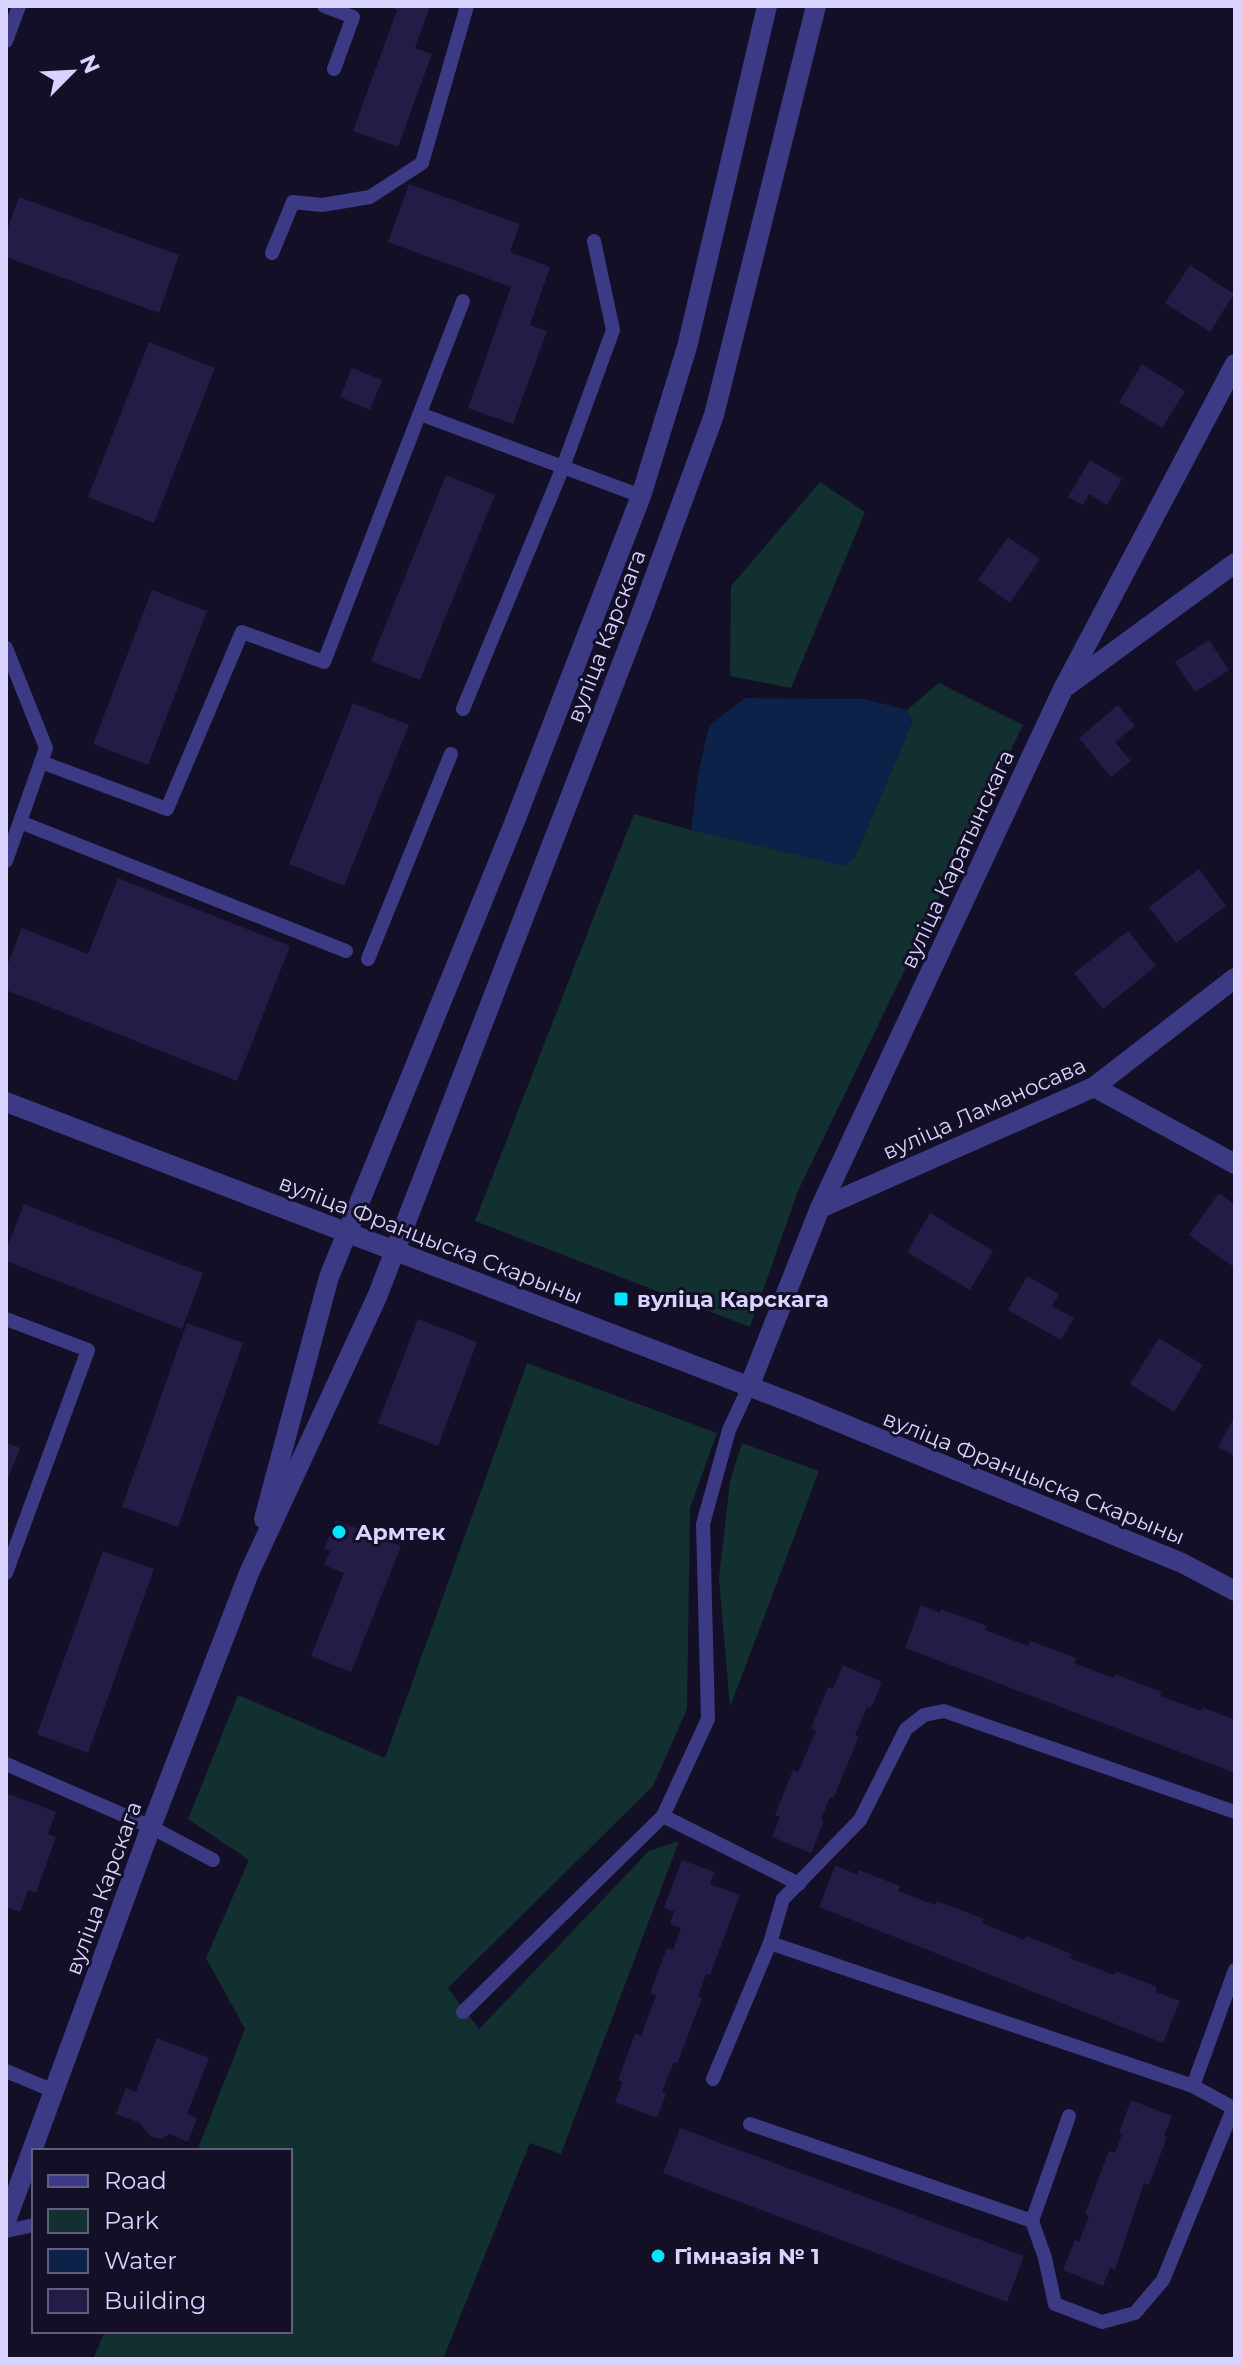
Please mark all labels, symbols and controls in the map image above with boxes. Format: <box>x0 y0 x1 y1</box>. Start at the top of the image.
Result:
north arrow <box>32 32 112 112</box>
text: N <box>74 50 106 78</box>
street label: вуліца Карскага <box>561 546 652 726</box>
street label: вуліца Каратынскага <box>895 746 1020 973</box>
street label: вуліца Ламаносава <box>879 1052 1090 1165</box>
street label: вуліца Францыска Скарыны <box>275 1169 586 1310</box>
place label: вуліца Карскага <box>637 1286 829 1313</box>
marker: вуліца Карскага <box>612 1290 630 1308</box>
street label: вуліца Францыска Скарыны <box>879 1404 1189 1550</box>
place label: Армтек <box>355 1519 446 1546</box>
marker: Армтек <box>330 1523 348 1541</box>
street label: вуліца Карскага <box>60 1798 147 1979</box>
legend <box>32 2149 292 2333</box>
text: Road <box>104 2166 167 2195</box>
text: Park <box>104 2206 159 2235</box>
place label: Гімназія № 1 <box>674 2243 820 2270</box>
text: Water <box>104 2246 177 2275</box>
marker: Гімназія № 1 <box>649 2247 667 2265</box>
text: Building <box>104 2286 207 2315</box>

